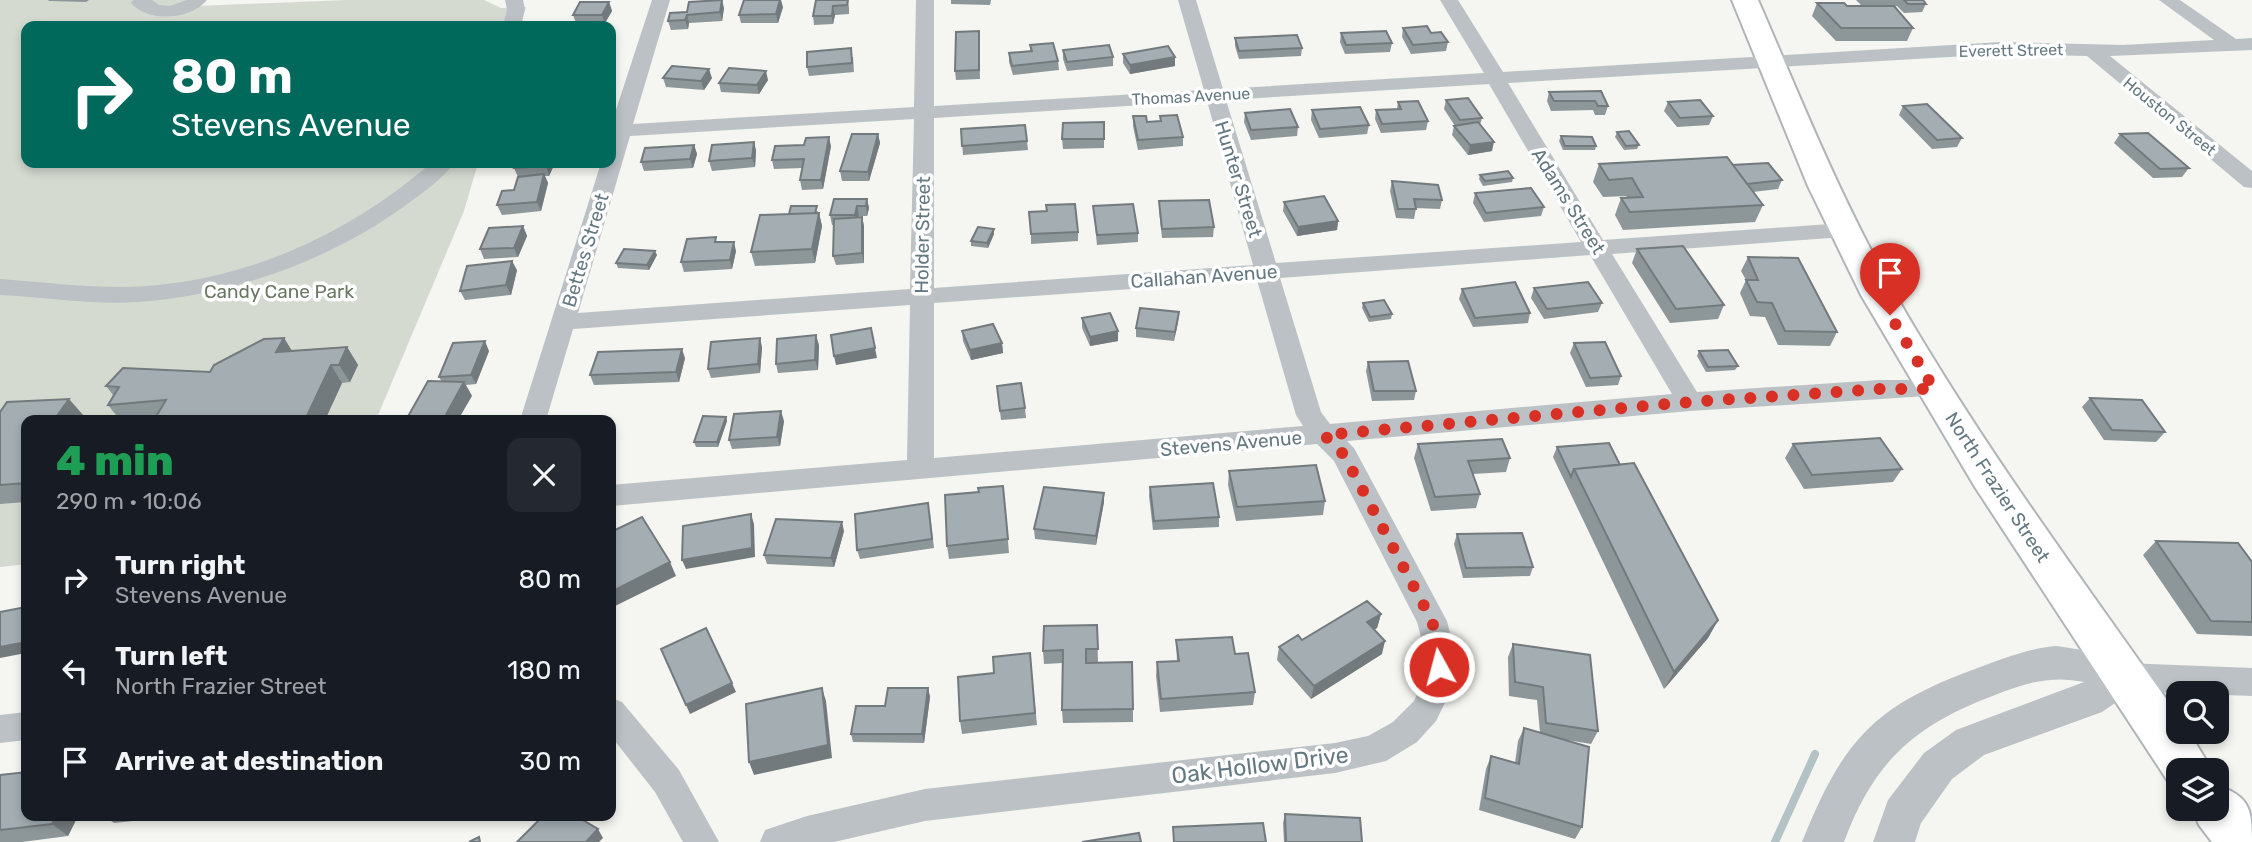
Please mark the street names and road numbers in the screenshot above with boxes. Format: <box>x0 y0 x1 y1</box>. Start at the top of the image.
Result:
street label: Everett Street <box>1959 40 2063 61</box>
street label: Houston Street <box>2120 73 2220 160</box>
street label: Thomas Avenue <box>1131 84 1251 109</box>
street label: Hunter Street <box>1210 118 1267 241</box>
street label: Adams Street <box>1527 144 1611 259</box>
street label: Holder Street <box>910 176 935 294</box>
street label: Bettes Street <box>557 190 614 310</box>
street label: Callahan Avenue <box>1130 260 1278 293</box>
street label: North Frazier Street <box>1940 408 2055 567</box>
street label: Stevens Avenue <box>1159 426 1303 461</box>
street label: Oak Hollow Drive <box>1170 740 1350 790</box>

